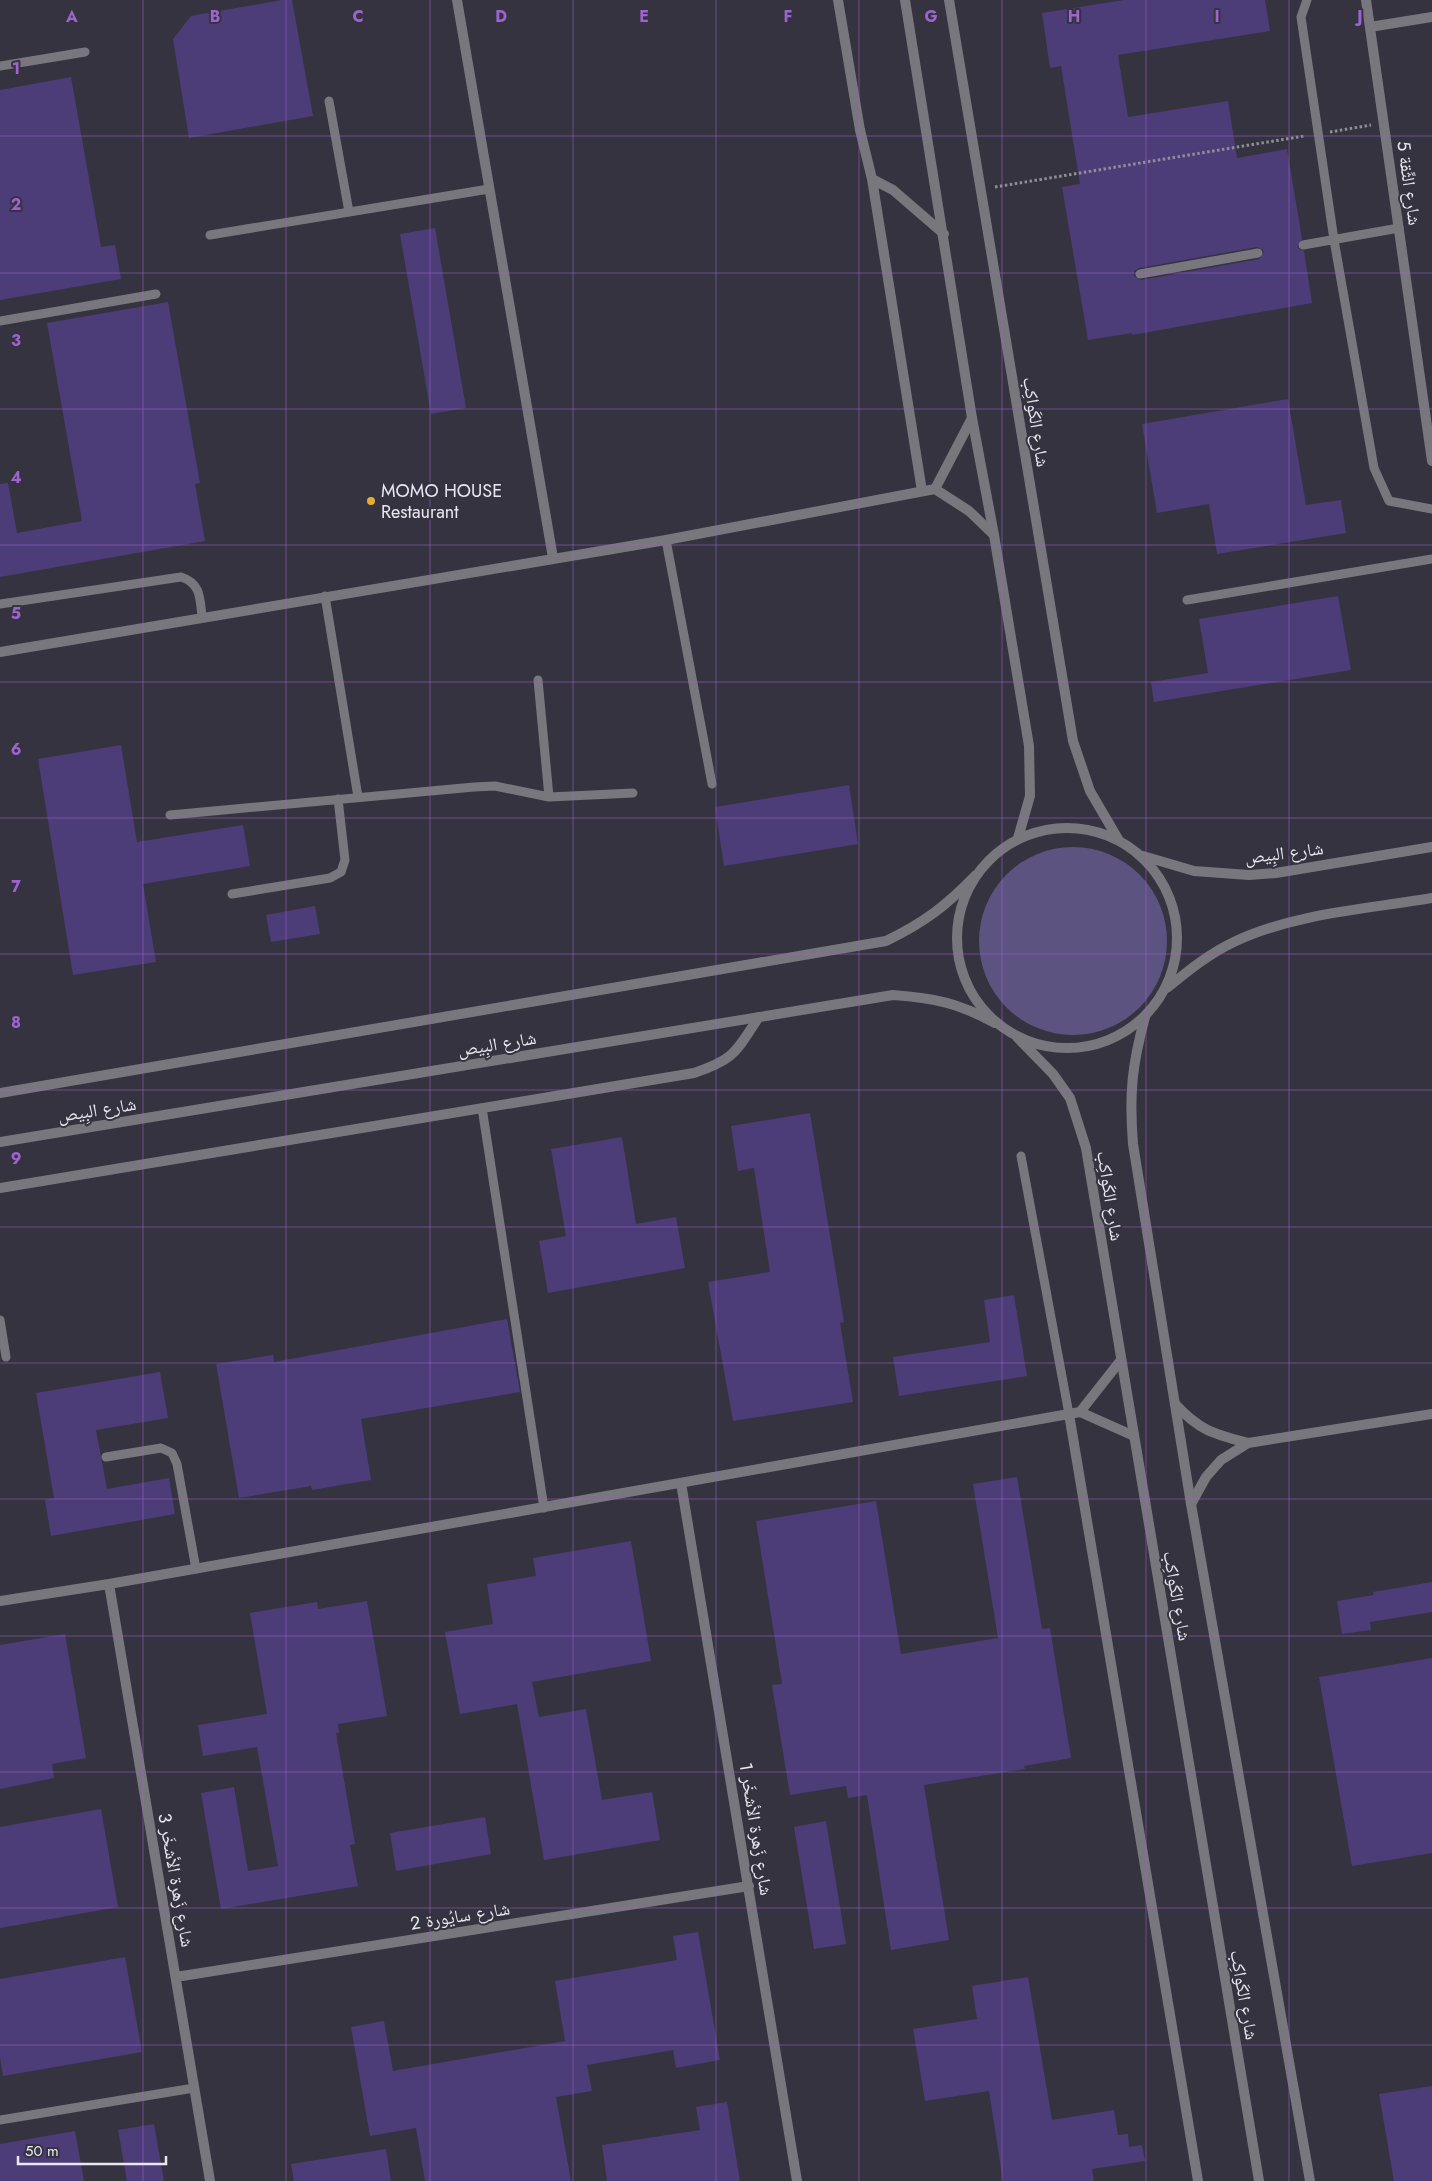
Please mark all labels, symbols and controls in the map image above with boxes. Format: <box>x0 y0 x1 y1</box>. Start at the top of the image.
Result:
text: A <box>65 5 78 28</box>
text: B <box>210 5 220 28</box>
text: C <box>352 5 364 28</box>
text: D <box>495 5 507 28</box>
text: E <box>639 5 649 28</box>
text: F <box>784 5 792 28</box>
text: G <box>924 5 938 28</box>
text: H <box>1068 5 1080 28</box>
text: I <box>1214 5 1220 28</box>
text: J <box>1354 5 1363 28</box>
text: 1 <box>12 57 20 80</box>
street label: شارع الثِّقة 5 <box>1390 139 1428 227</box>
text: 2 <box>11 193 21 216</box>
text: 3 <box>11 329 21 352</box>
street label: شارع الكَواكِب <box>1016 375 1056 469</box>
text: 4 <box>10 466 22 489</box>
place label: MOMO HOUSE Restaurant <box>381 478 502 525</box>
marker: MOMO HOUSE Restaurant <box>365 495 377 507</box>
text: 5 <box>11 602 21 625</box>
text: 6 <box>11 738 21 761</box>
street label: شارع البِيص <box>1243 835 1325 871</box>
text: 7 <box>11 875 21 898</box>
text: 8 <box>11 1011 21 1034</box>
street label: شارع البِيص <box>456 1025 538 1063</box>
street label: شارع البِيص <box>56 1091 138 1129</box>
text: 9 <box>11 1147 21 1170</box>
street label: شارع الكَواكِب <box>1090 1149 1130 1243</box>
street label: شارع الكَواكِب <box>1156 1549 1198 1643</box>
street label: شارع زَهرة الأشخَر 1 <box>733 1761 779 1897</box>
street label: شارع زَهرة الأشخَر 3 <box>151 1811 201 1949</box>
street label: شارع سايُورة 2 <box>408 1895 512 1937</box>
street label: شارع الكَواكِب <box>1223 1948 1265 2042</box>
scale bar <box>18 2134 165 2166</box>
text: 50 m <box>25 2140 59 2162</box>

